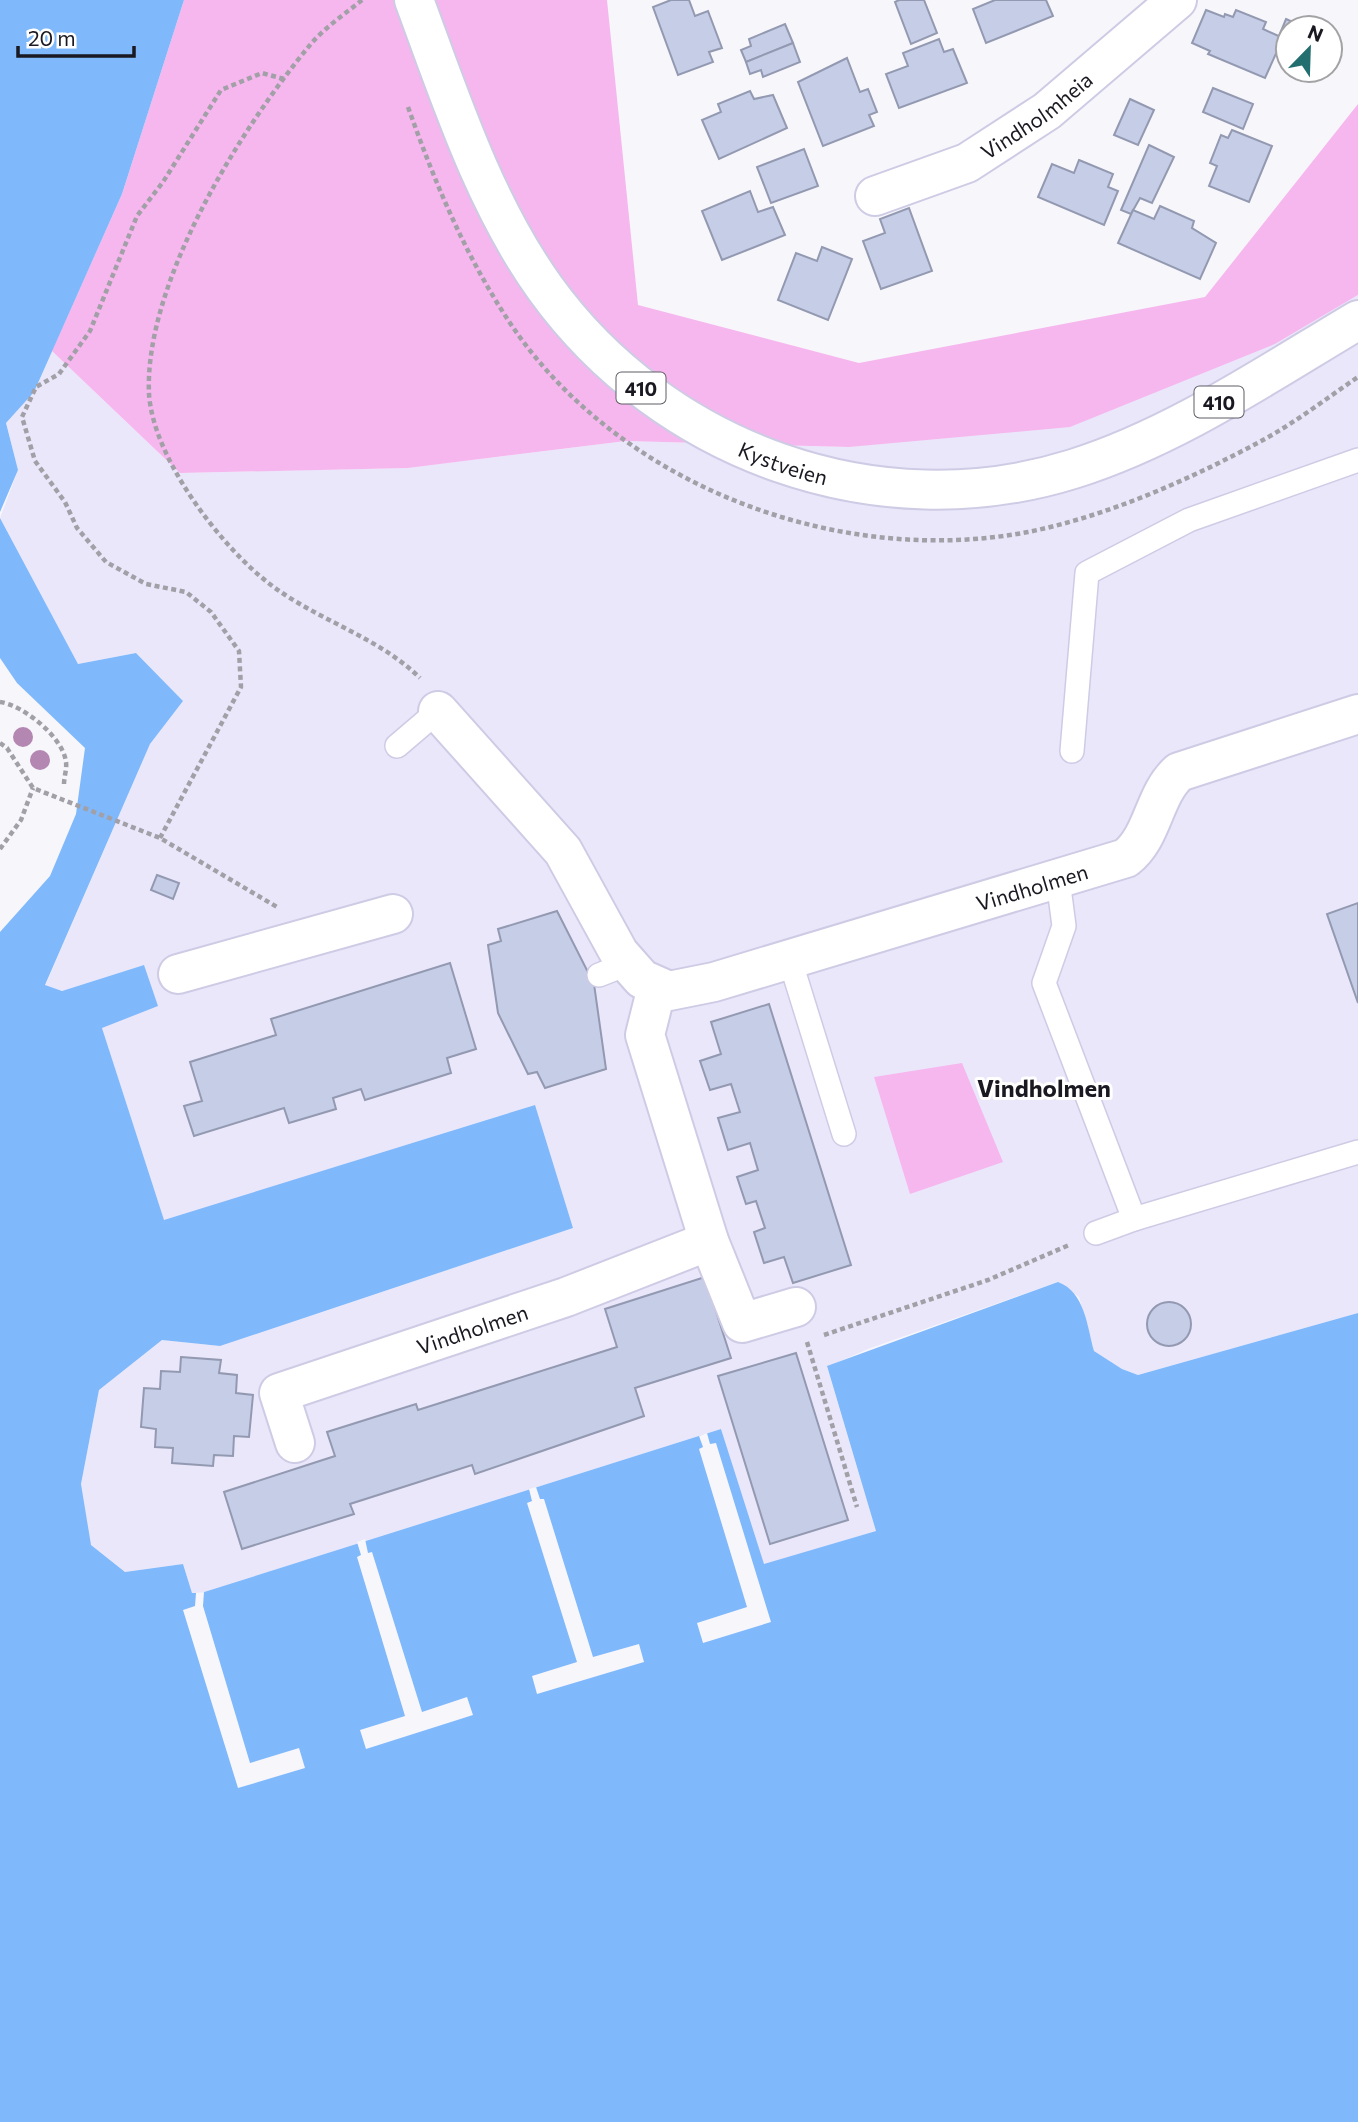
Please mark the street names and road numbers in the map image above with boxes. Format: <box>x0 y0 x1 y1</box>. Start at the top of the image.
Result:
street label: Vindholmheia <box>976 66 1097 163</box>
road number: 410 <box>616 372 666 404</box>
road number: 410 <box>1194 386 1244 418</box>
street label: Kystveien <box>735 435 830 489</box>
street label: Vindholmen <box>973 858 1091 915</box>
street label: Vindholmen <box>413 1298 531 1359</box>

